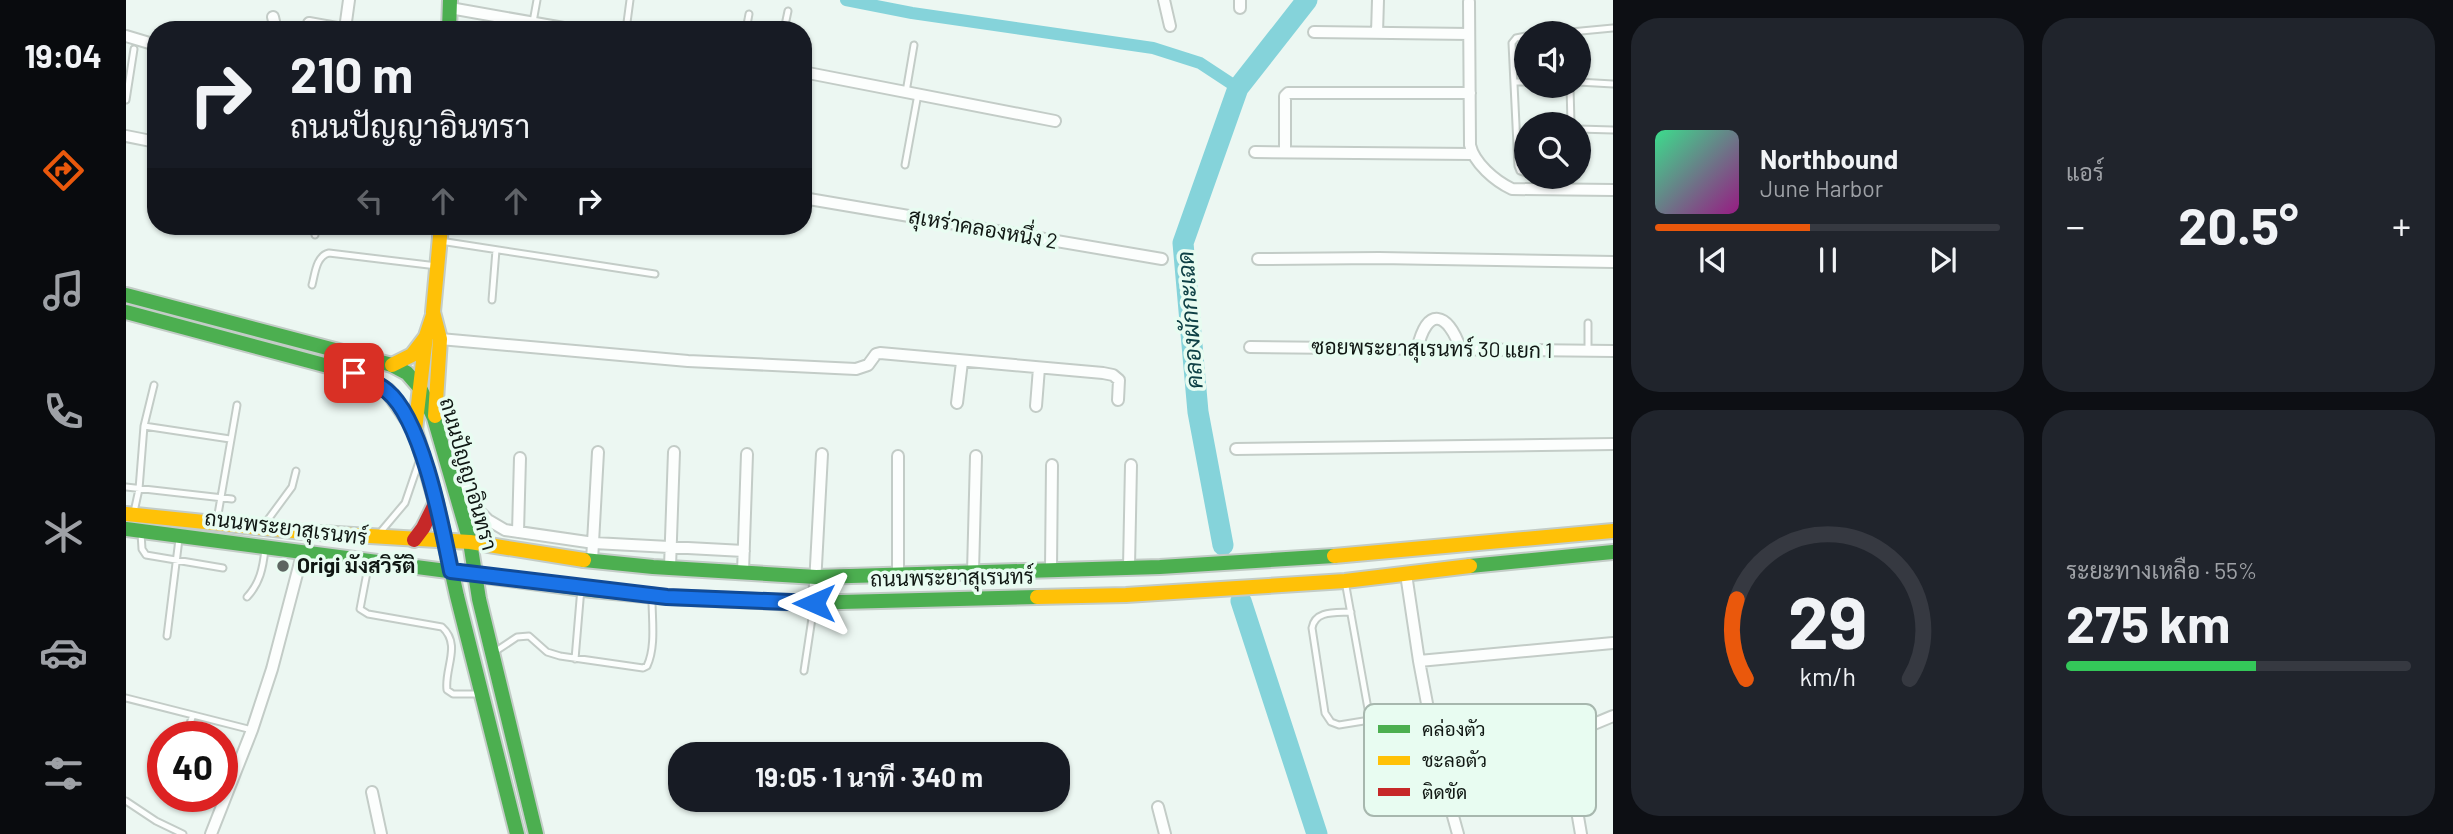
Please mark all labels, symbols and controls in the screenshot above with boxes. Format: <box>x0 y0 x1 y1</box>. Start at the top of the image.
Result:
map controls <box>1514 21 1591 189</box>
button: sound <box>1514 21 1591 98</box>
text: 19:04 <box>24 36 102 74</box>
text: 210 m <box>290 44 413 103</box>
icon: right <box>175 49 266 140</box>
text: ถนนปัญญาอินทรา <box>290 106 530 144</box>
button: search <box>1514 112 1591 189</box>
text: Northbound <box>1760 143 1898 174</box>
icon: directions <box>39 146 88 195</box>
text: แอร์ <box>2066 158 2104 186</box>
text: June Harbor <box>1760 174 1883 202</box>
icon: left <box>351 182 389 220</box>
icon: ahead <box>424 182 462 220</box>
icon: ahead <box>497 182 535 220</box>
icon: right <box>570 182 608 220</box>
text: 20.5° <box>2178 193 2299 255</box>
street label: สุเหร่าคลองหนึ่ง 2 <box>906 196 1061 256</box>
text: − <box>2066 202 2085 248</box>
text: + <box>2392 202 2411 248</box>
icon: previous <box>1694 241 1732 279</box>
icon: pause <box>1809 241 1847 279</box>
icon: next <box>1924 241 1962 279</box>
water label: คลองผักกะเฉด <box>1170 250 1208 390</box>
icon: music <box>39 266 88 315</box>
street label: ซอยพระยาสุเรนทร์ 30 แยก 1 <box>1311 333 1553 365</box>
pin <box>324 343 384 403</box>
icon: arrive <box>335 354 373 392</box>
icon: phone <box>39 387 88 436</box>
street label: ถนนปัญญาอินทรา <box>435 394 503 553</box>
street label: ถนนพระยาสุเรนทร์ <box>203 504 369 552</box>
icon: climate <box>39 508 88 557</box>
place label: Origi มังสวิรัติ <box>297 552 416 577</box>
text: ระยะทางเหลือ · 55% <box>2066 556 2257 584</box>
marker: Origi มังสวิรัติ <box>275 558 291 574</box>
street label: ถนนพระยาสุเรนทร์ <box>870 563 1034 593</box>
position arrow <box>777 566 851 640</box>
text: 29 <box>1788 576 1867 664</box>
text: 275 km <box>2066 591 2230 653</box>
icon: car <box>39 628 88 677</box>
text: km/h <box>1799 661 1856 691</box>
legend <box>1364 704 1596 816</box>
text: คล่องตัว <box>1422 717 1486 740</box>
speed limit sign: 40 <box>147 721 238 812</box>
text: ชะลอตัว <box>1422 748 1487 771</box>
icon: filters <box>39 749 88 798</box>
text: 19:05 · 1 นาที · 340 m <box>755 761 983 792</box>
text: ติดขัด <box>1422 780 1467 803</box>

